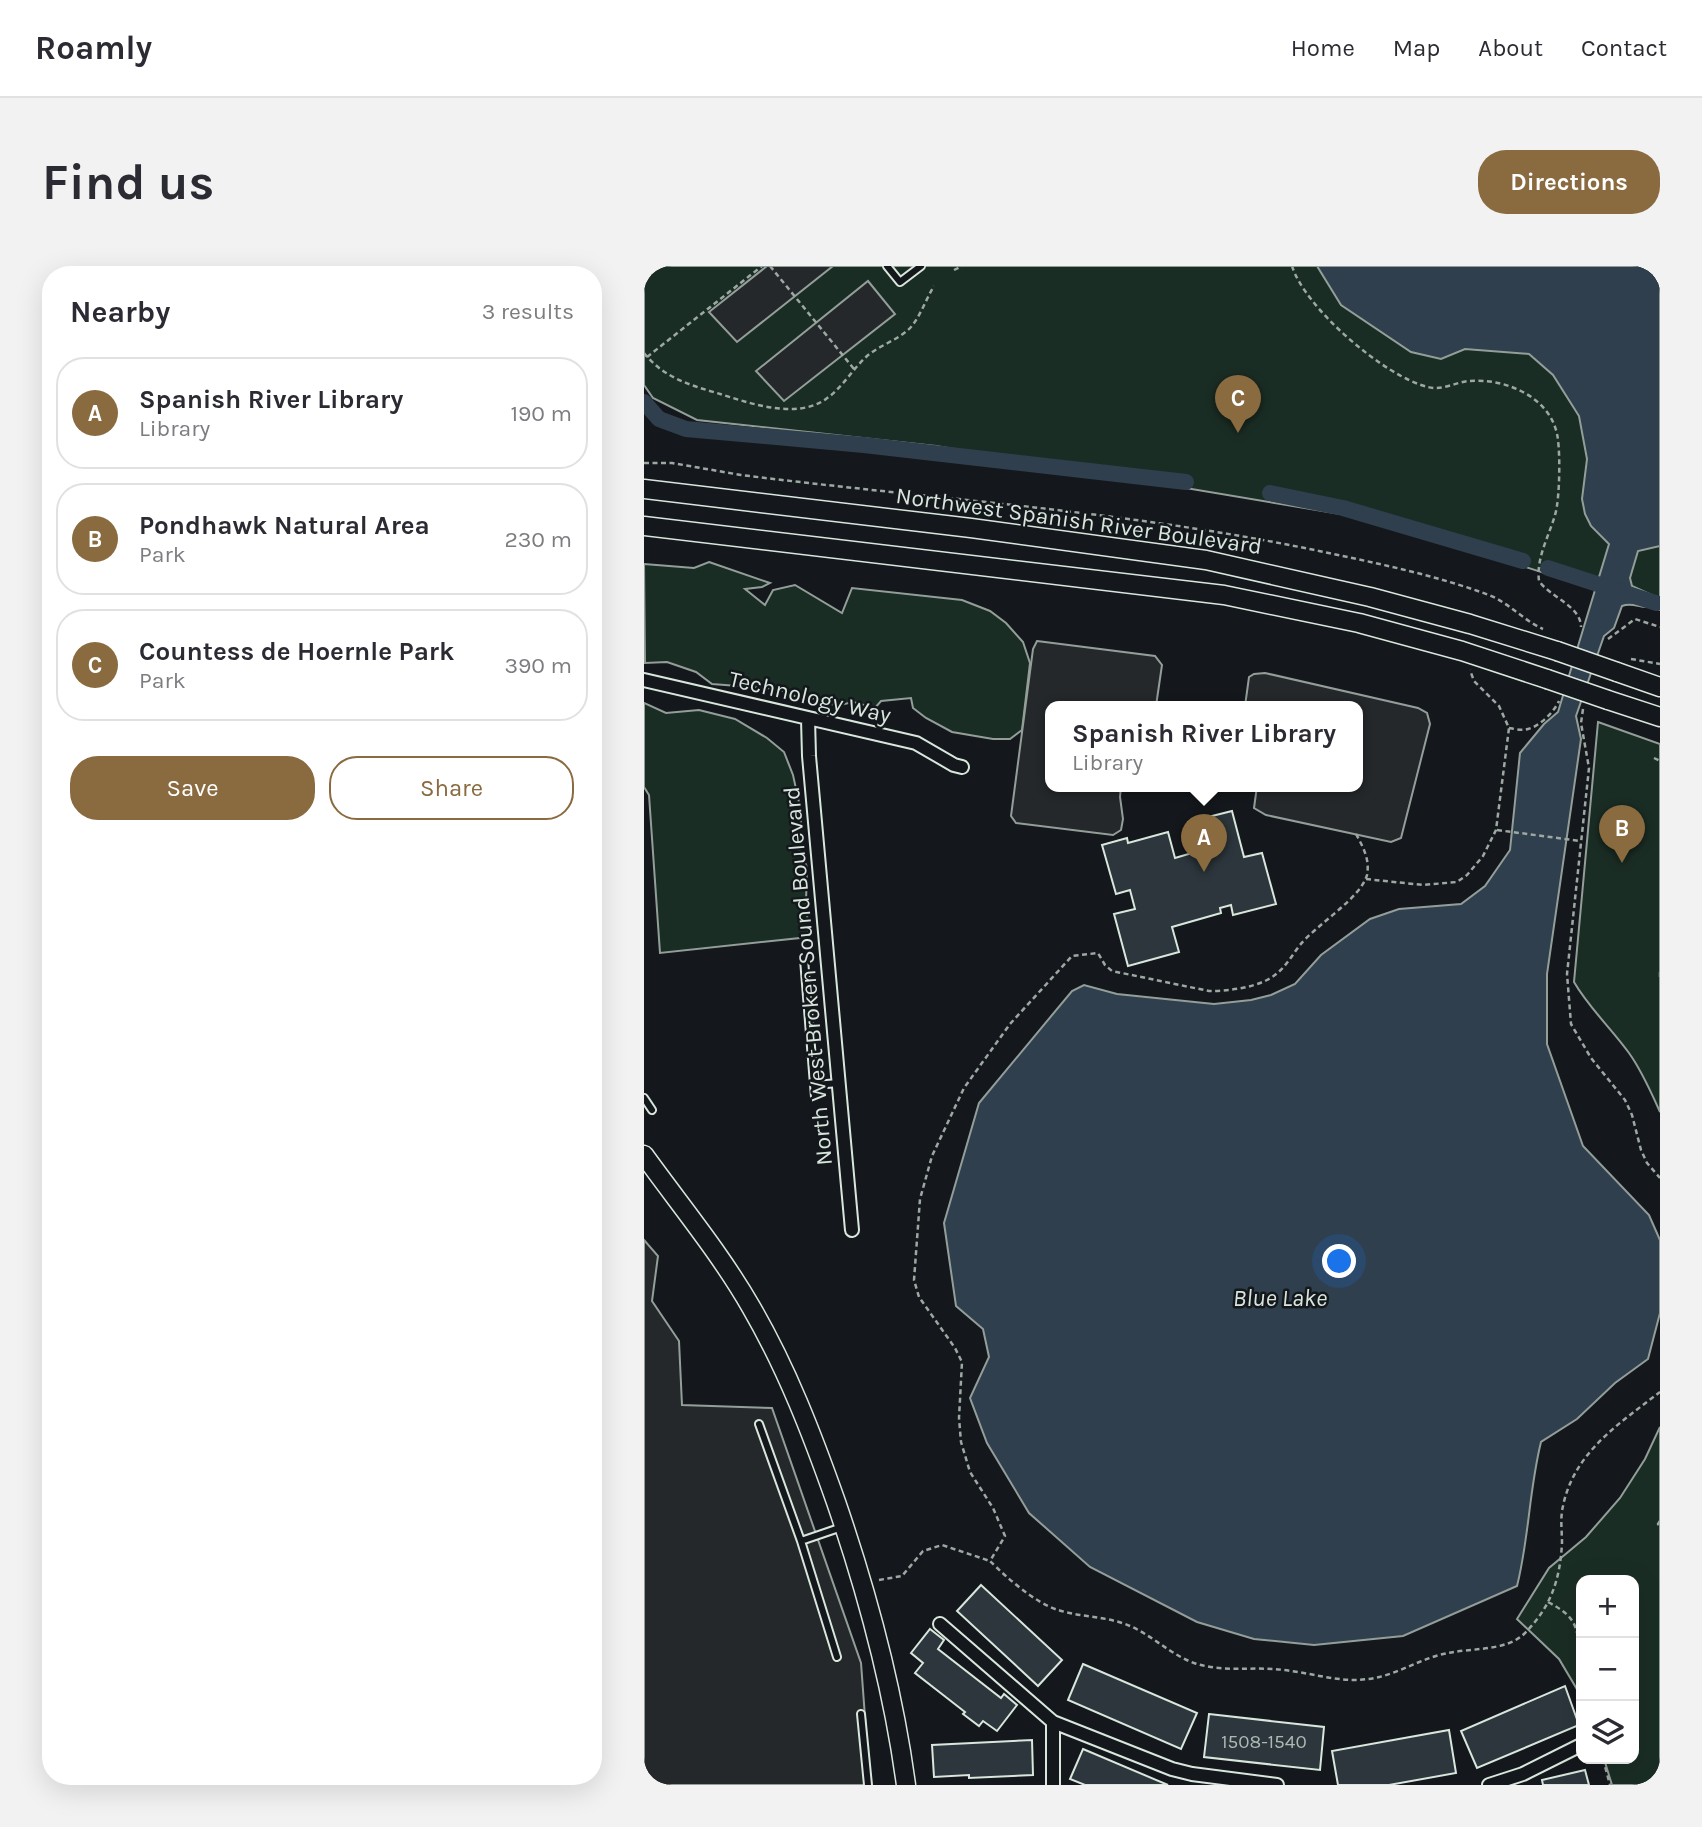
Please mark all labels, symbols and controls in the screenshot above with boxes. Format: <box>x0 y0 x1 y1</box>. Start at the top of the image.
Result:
text: Roamly <box>35 29 152 67</box>
text: Home <box>1291 34 1355 62</box>
text: Map <box>1393 34 1440 62</box>
text: About <box>1478 34 1543 62</box>
text: Contact <box>1581 34 1667 62</box>
button: Directions <box>1478 150 1660 214</box>
text: Find us <box>42 154 214 211</box>
text: Nearby <box>70 294 170 330</box>
text: 3 results <box>482 298 574 325</box>
pin: C <box>1215 375 1261 433</box>
text: Spanish River Library <box>139 384 403 415</box>
text: A <box>88 400 102 427</box>
text: 190 m <box>510 400 572 427</box>
text: Library <box>139 415 210 442</box>
street label: Northwest Spanish River Boulevard <box>894 482 1264 560</box>
text: Pondhawk Natural Area <box>139 510 430 541</box>
text: B <box>88 526 102 553</box>
text: 230 m <box>504 526 572 553</box>
text: Park <box>139 541 186 568</box>
text: Countess de Hoernle Park <box>139 636 454 667</box>
text: C <box>88 652 102 679</box>
text: 390 m <box>504 652 572 679</box>
street label: Technology Way <box>726 665 894 729</box>
text: Park <box>139 667 186 694</box>
popup <box>1045 701 1363 792</box>
text: Spanish River Library <box>1072 718 1336 749</box>
text: Library <box>1072 749 1143 776</box>
button: Save <box>70 756 315 820</box>
button: Share <box>329 756 574 820</box>
street label: North West Broken Sound Boulevard <box>778 785 838 1167</box>
pin: B <box>1599 805 1645 863</box>
pin: A <box>1181 814 1227 872</box>
your location <box>1322 1244 1356 1278</box>
water label: Blue Lake <box>1233 1284 1327 1312</box>
map controls <box>1576 1575 1639 1764</box>
button: + <box>1576 1575 1639 1638</box>
button: − <box>1576 1638 1639 1701</box>
button: layers <box>1576 1701 1639 1764</box>
house number: 1508-1540 <box>1221 1731 1307 1753</box>

